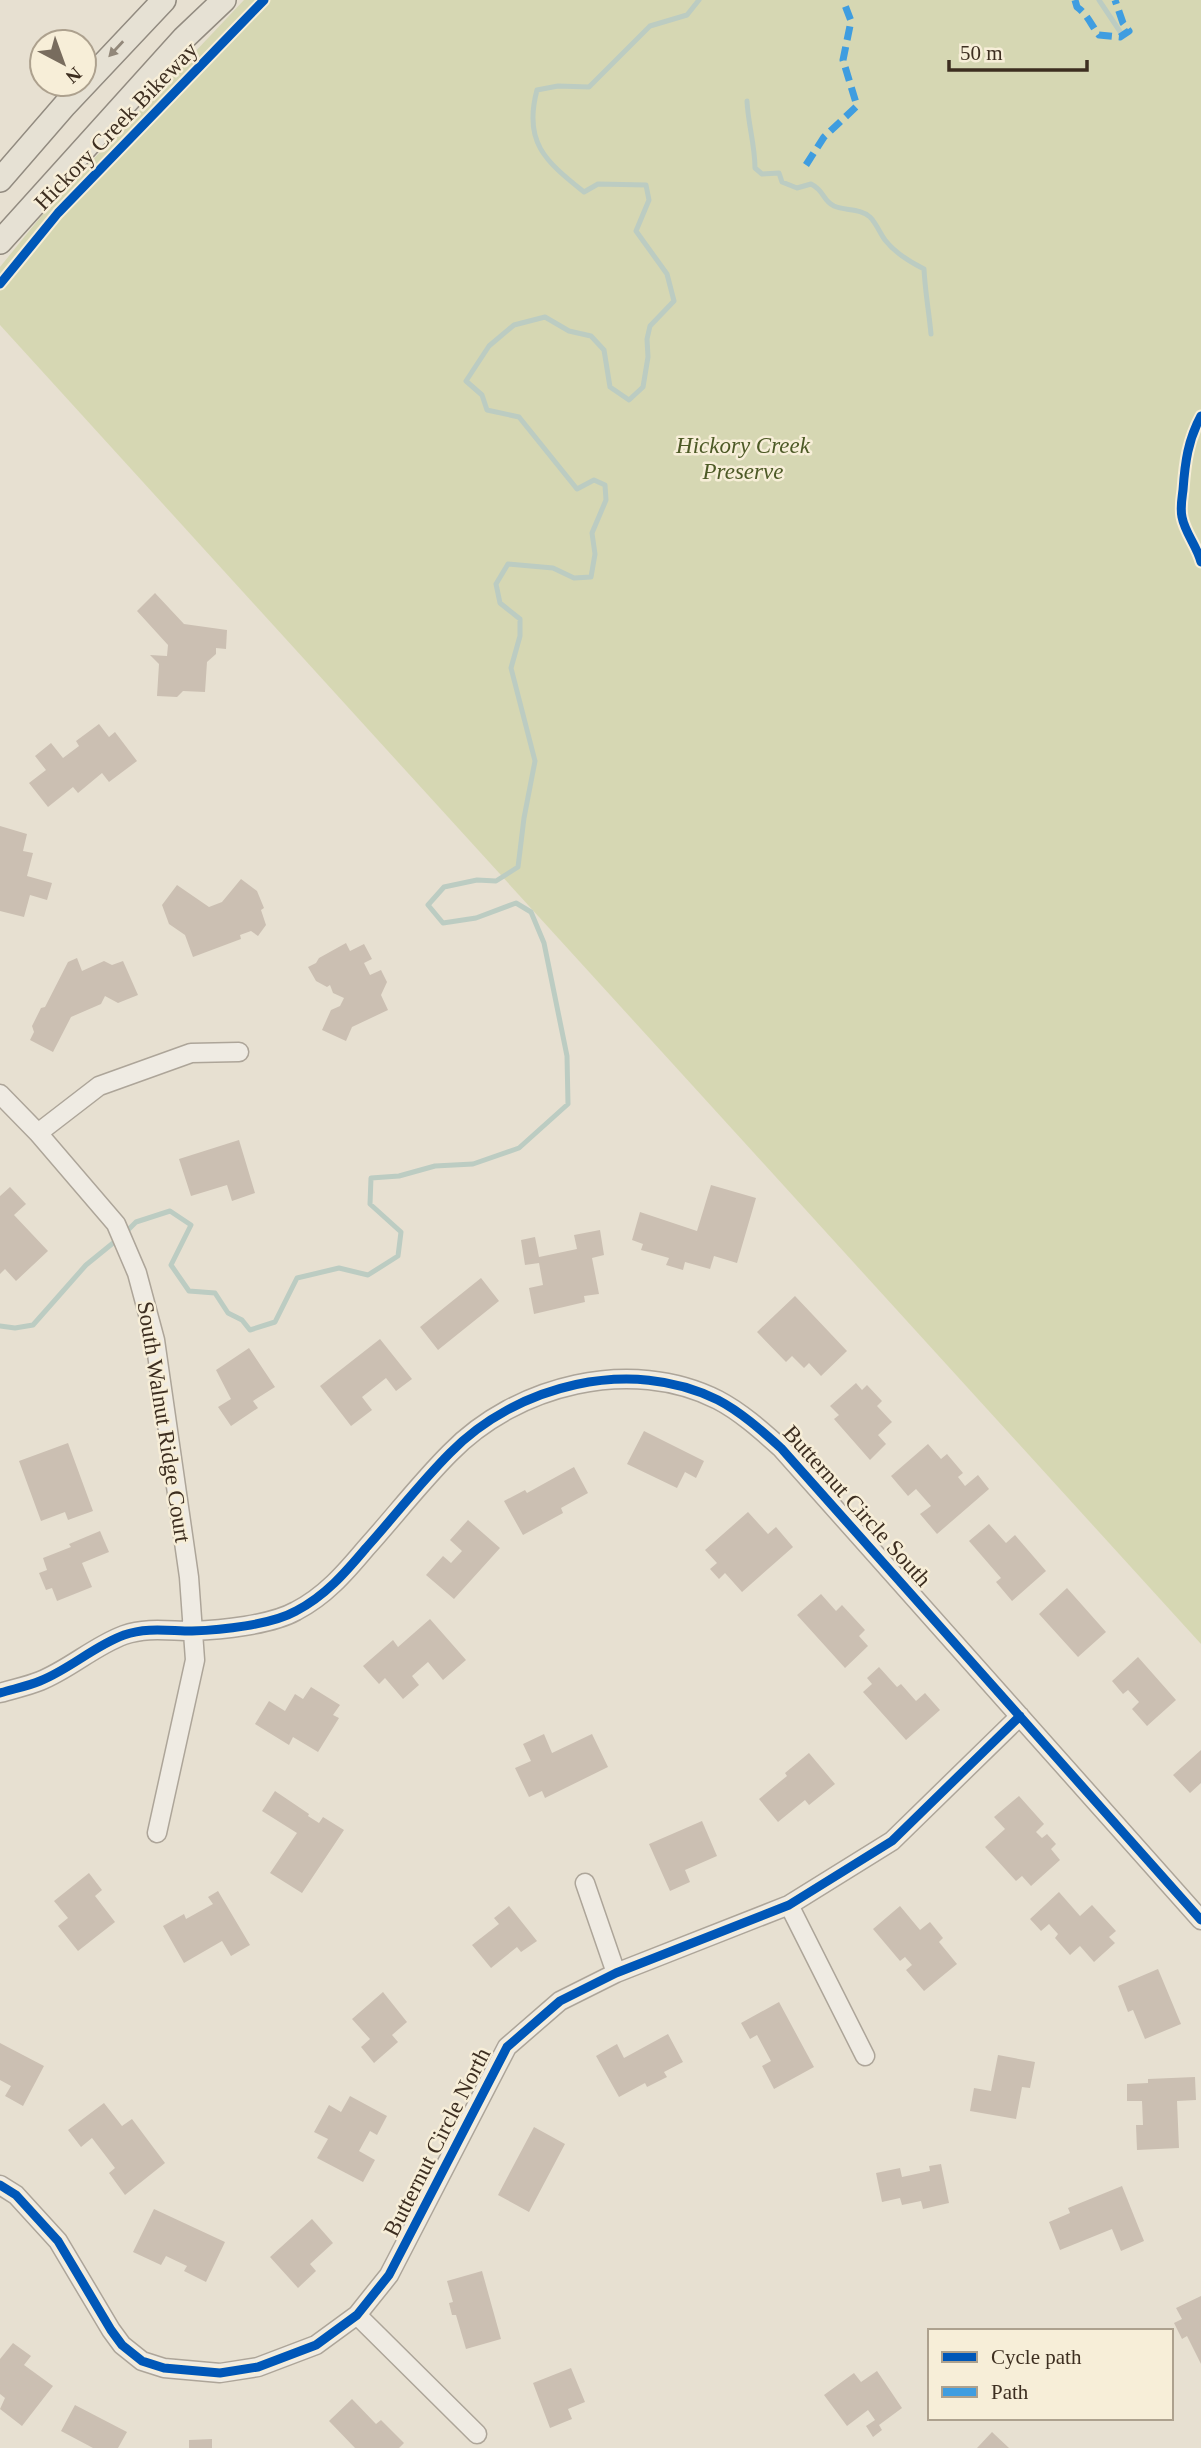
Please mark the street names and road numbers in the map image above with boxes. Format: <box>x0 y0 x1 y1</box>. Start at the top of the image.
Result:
street label: Hickory Creek Bikeway <box>29 37 203 215</box>
street label: South Walnut Ridge Court <box>133 1300 196 1545</box>
street label: Butternut Circle South <box>778 1420 936 1592</box>
street label: Butternut Circle North <box>379 2043 496 2240</box>

